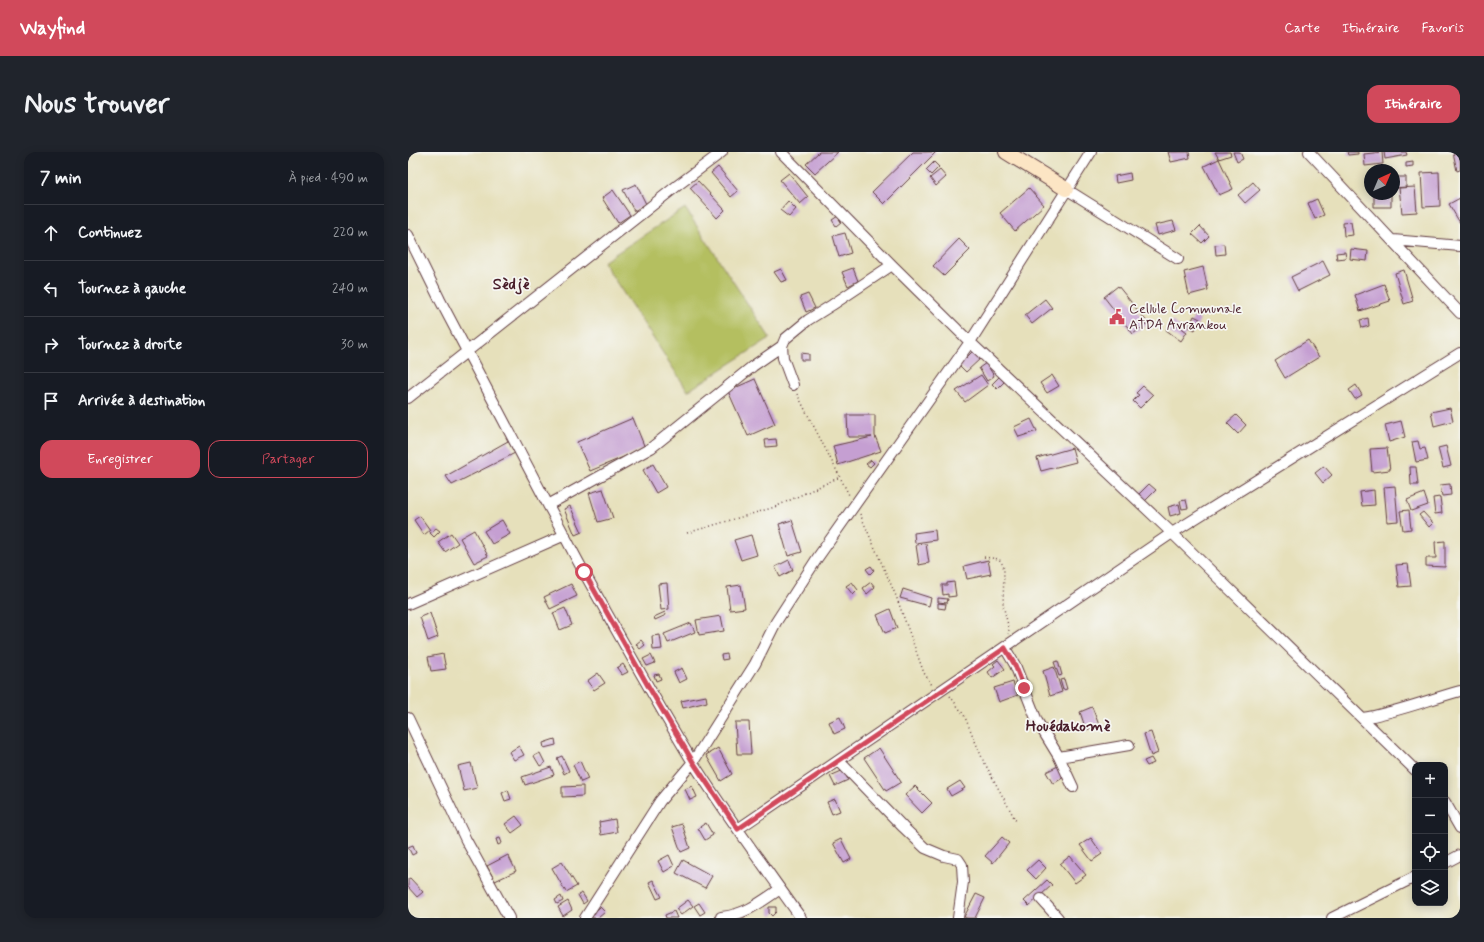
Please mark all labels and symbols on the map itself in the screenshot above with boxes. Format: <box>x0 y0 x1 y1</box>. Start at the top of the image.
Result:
north arrow <box>1364 164 1400 200</box>
district label: Sèdjè <box>493 274 530 295</box>
place label: Cellule Communale ATDA Avrankou <box>1129 300 1242 334</box>
public building icon: Cellule Communale ATDA Avrankou <box>1108 308 1126 326</box>
route start <box>575 563 593 581</box>
route end <box>1015 679 1033 697</box>
district label: Houédakomè <box>1026 716 1111 737</box>

